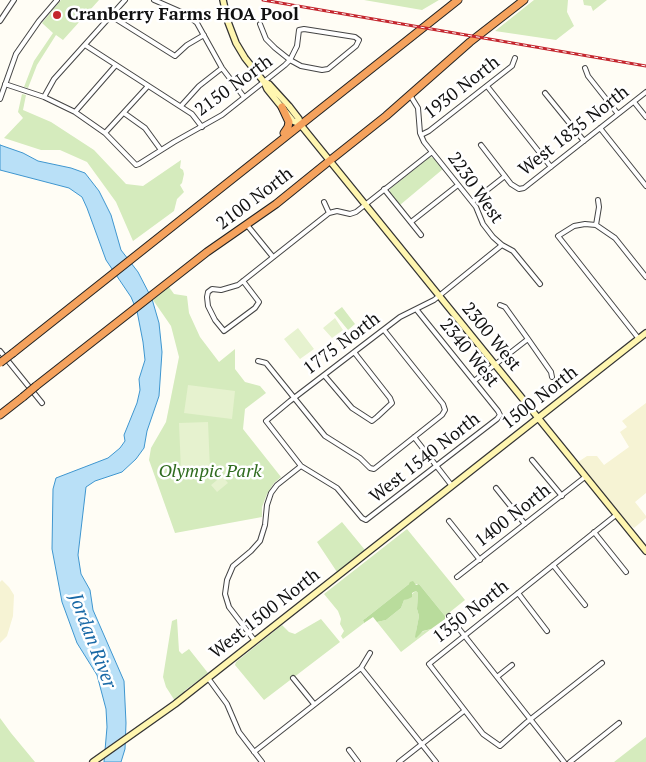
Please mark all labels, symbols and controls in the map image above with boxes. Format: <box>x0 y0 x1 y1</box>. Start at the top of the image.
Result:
place label: Cranberry Farms HOA Pool <box>67 4 299 26</box>
marker: Cranberry Farms HOA Pool <box>51 9 63 21</box>
street label: 2150 North <box>191 51 277 121</box>
street label: 1930 North <box>420 52 504 124</box>
street label: West 1835 North <box>515 81 633 181</box>
street label: 2230 West <box>443 148 507 228</box>
street label: 2100 North <box>213 163 297 235</box>
street label: 2300 West <box>457 298 525 376</box>
street label: 1775 North <box>300 308 384 380</box>
street label: 2340 West <box>435 314 503 392</box>
street label: 1500 North <box>498 362 582 434</box>
street label: West 1540 North <box>366 408 484 508</box>
park label: Olympic Park <box>158 461 262 483</box>
street label: 1400 North <box>471 480 555 552</box>
street label: West 1500 North <box>206 564 324 664</box>
street label: 1350 North <box>429 576 513 648</box>
water label: Jordan River <box>63 590 121 692</box>

